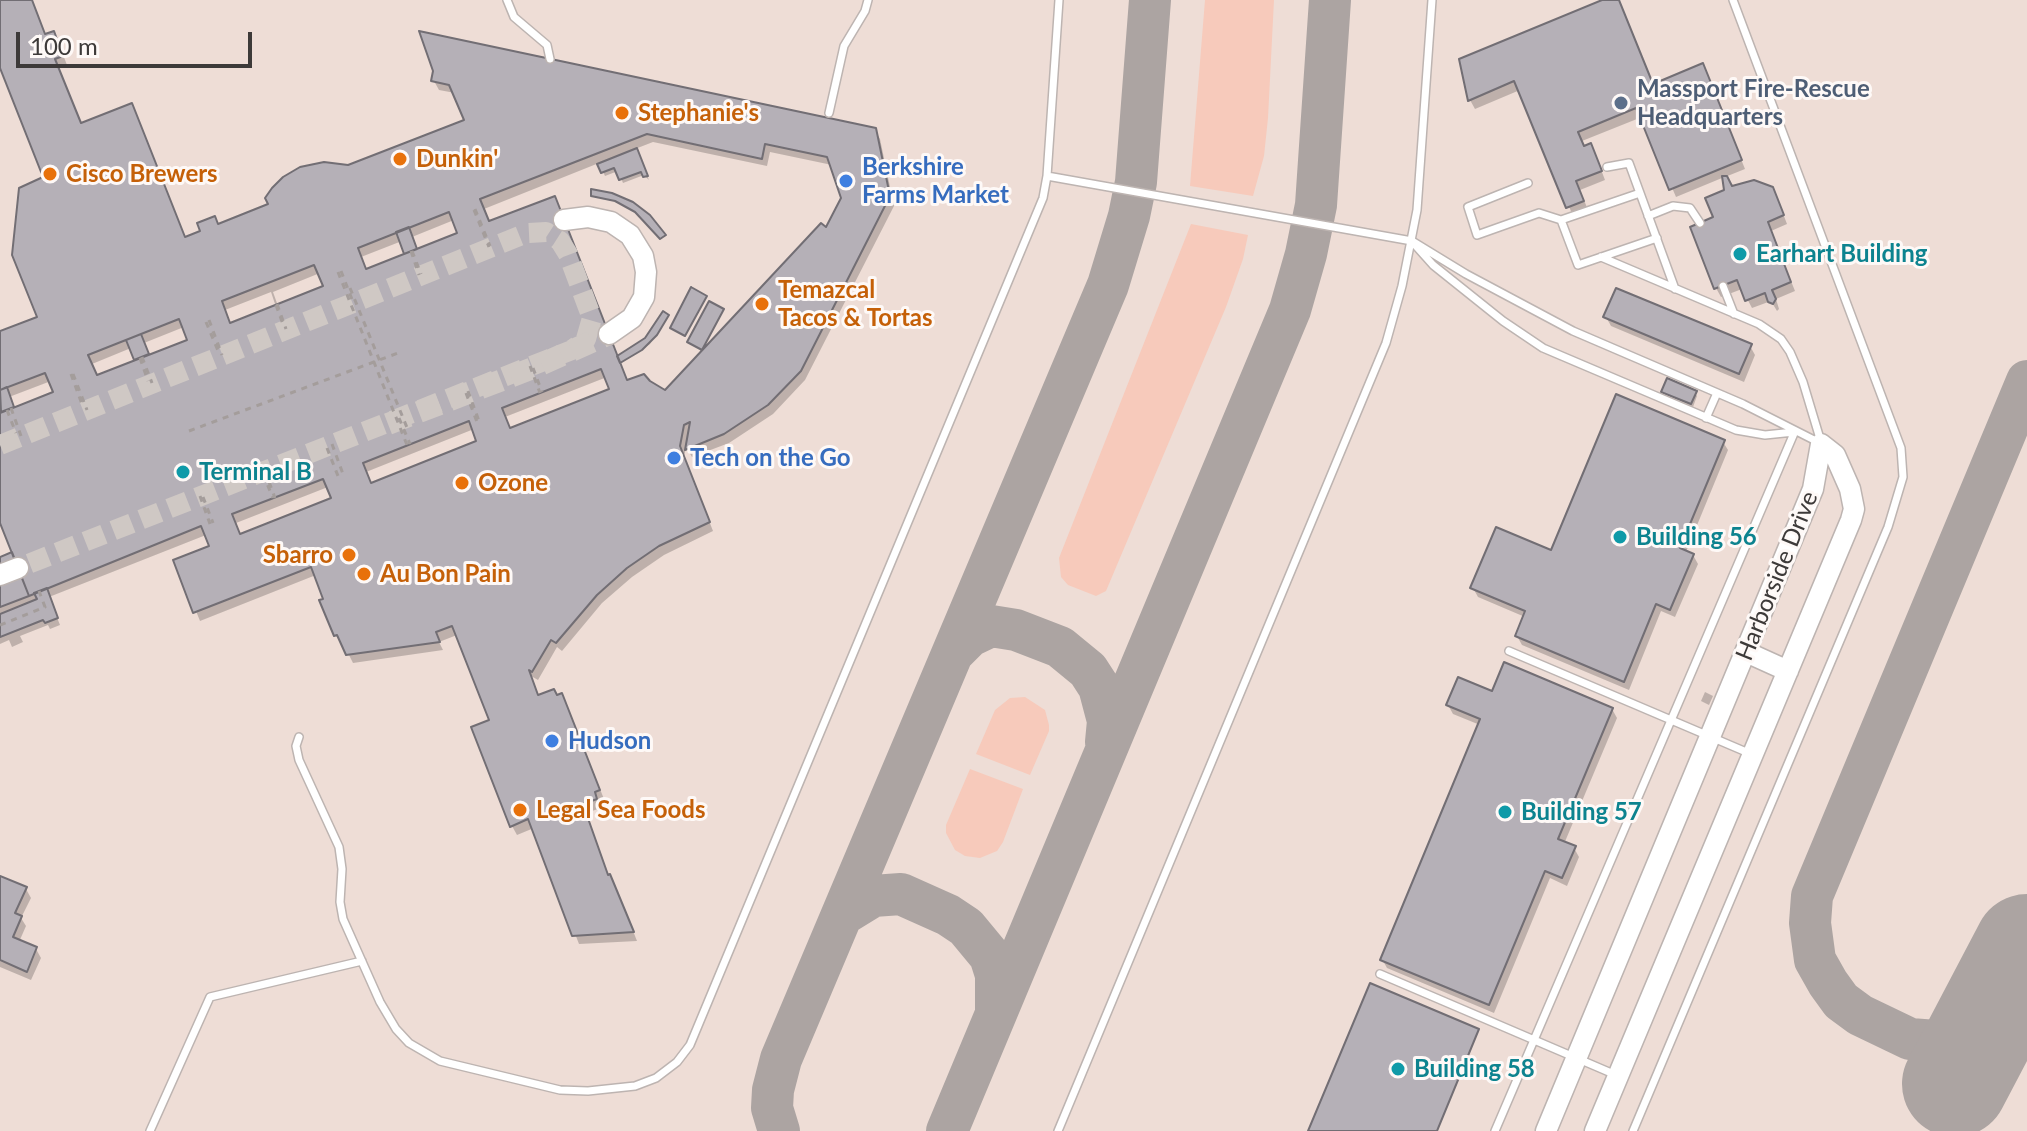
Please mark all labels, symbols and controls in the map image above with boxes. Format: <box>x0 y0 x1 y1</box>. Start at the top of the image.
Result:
scale bar <box>20 16 256 66</box>
text: 100 m <box>30 31 98 60</box>
place label: Massport Fire-Rescue Headquarters <box>1637 75 1870 131</box>
marker: Massport Fire-Rescue Headquarters <box>1612 94 1630 112</box>
place label: Stephanie's <box>638 99 759 127</box>
marker: Stephanie's <box>613 104 631 122</box>
place label: Dunkin' <box>416 145 498 173</box>
marker: Dunkin' <box>391 150 409 168</box>
place label: Berkshire Farms Market <box>862 153 1009 209</box>
place label: Cisco Brewers <box>66 160 218 188</box>
marker: Cisco Brewers <box>41 165 59 183</box>
marker: Berkshire Farms Market <box>837 172 855 190</box>
place label: Earhart Building <box>1756 240 1927 268</box>
marker: Earhart Building <box>1731 245 1749 263</box>
place label: Temazcal Tacos & Tortas <box>778 276 933 332</box>
marker: Temazcal Tacos & Tortas <box>753 295 771 313</box>
place label: Tech on the Go <box>690 444 851 472</box>
marker: Tech on the Go <box>665 449 683 467</box>
place label: Terminal B <box>199 458 312 486</box>
marker: Terminal B <box>174 463 192 481</box>
place label: Ozone <box>478 469 548 497</box>
marker: Ozone <box>453 474 471 492</box>
street label: Harborside Drive <box>1730 487 1824 665</box>
place label: Building 56 <box>1636 523 1757 551</box>
marker: Building 56 <box>1611 528 1629 546</box>
place label: Sbarro <box>263 541 333 569</box>
marker: Sbarro <box>340 546 358 564</box>
place label: Au Bon Pain <box>380 560 511 588</box>
marker: Au Bon Pain <box>355 565 373 583</box>
place label: Hudson <box>568 727 651 755</box>
marker: Hudson <box>543 732 561 750</box>
place label: Legal Sea Foods <box>536 796 706 824</box>
place label: Building 57 <box>1521 798 1642 826</box>
marker: Legal Sea Foods <box>511 801 529 819</box>
marker: Building 57 <box>1496 803 1514 821</box>
place label: Building 58 <box>1414 1055 1535 1083</box>
marker: Building 58 <box>1389 1060 1407 1078</box>

